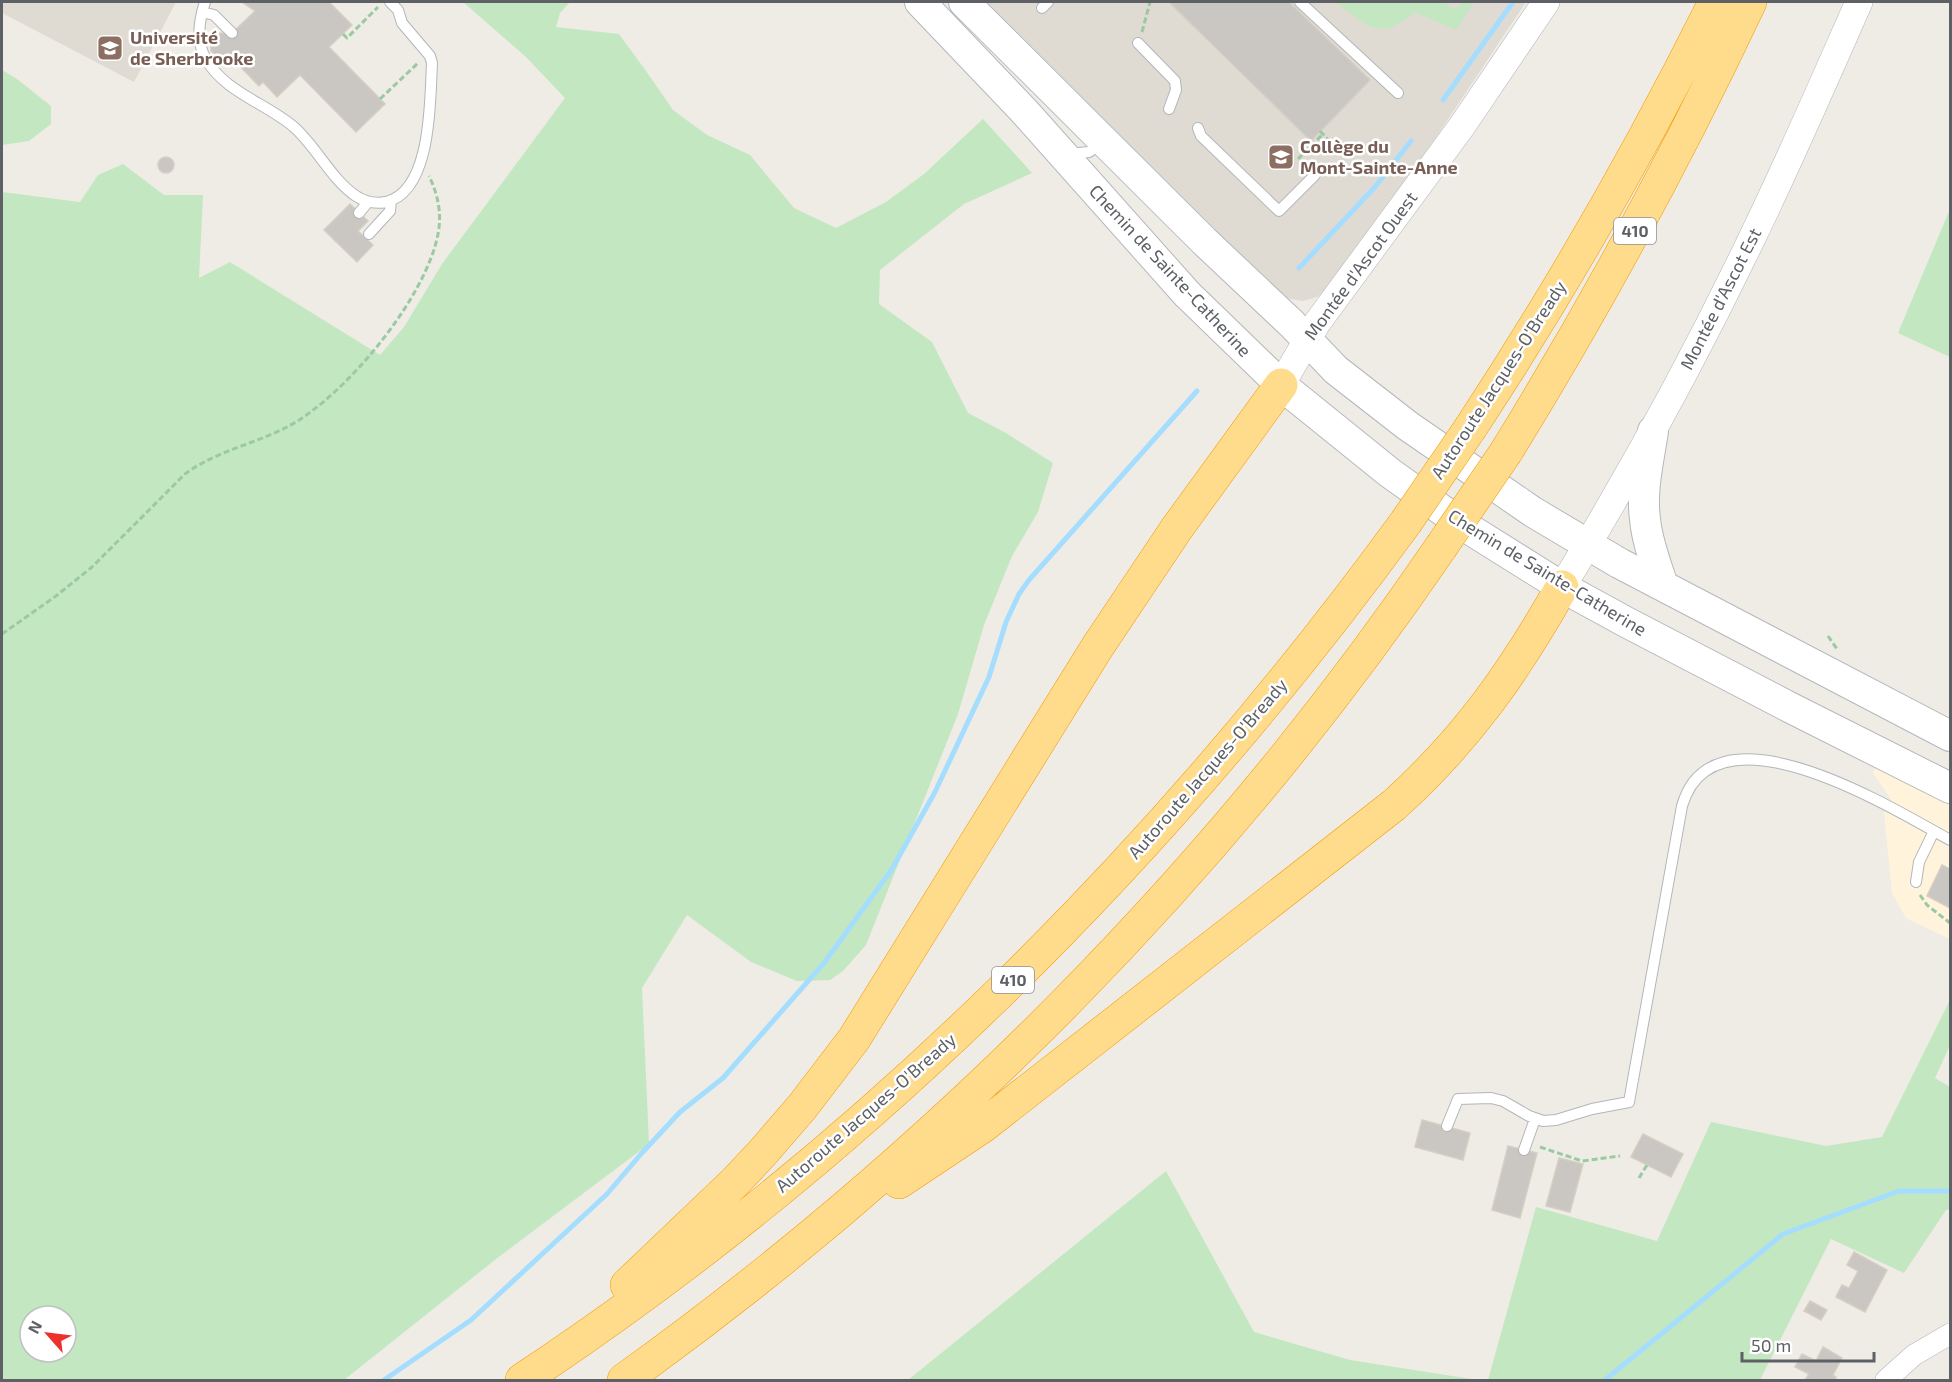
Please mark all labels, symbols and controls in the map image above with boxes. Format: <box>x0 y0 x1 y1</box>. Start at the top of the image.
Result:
place label: Université de Sherbrooke <box>130 26 253 69</box>
school or university icon: Université de Sherbrooke <box>95 33 125 63</box>
place label: Collège du Mont-Sainte-Anne <box>1300 135 1458 178</box>
school or university icon: Collège du Mont-Sainte-Anne <box>1266 142 1296 172</box>
street label: Chemin de Sainte-Catherine <box>1085 180 1256 361</box>
street label: Montée d'Ascot Ouest <box>1299 187 1422 344</box>
road number: 410 <box>1614 218 1656 244</box>
street label: Montée d'Ascot Est <box>1675 224 1765 373</box>
street label: Autoroute Jacques-O'Bready <box>1426 276 1571 483</box>
street label: Chemin de Sainte-Catherine <box>1444 504 1651 640</box>
street label: Autoroute Jacques-O'Bready <box>1123 673 1292 863</box>
road number: 410 <box>992 967 1034 993</box>
street label: Autoroute Jacques-O'Bready <box>771 1028 960 1197</box>
north arrow <box>18 1304 78 1364</box>
text: N <box>23 1317 45 1336</box>
scale bar <box>1742 1325 1874 1363</box>
text: 50 m <box>1751 1334 1791 1356</box>

